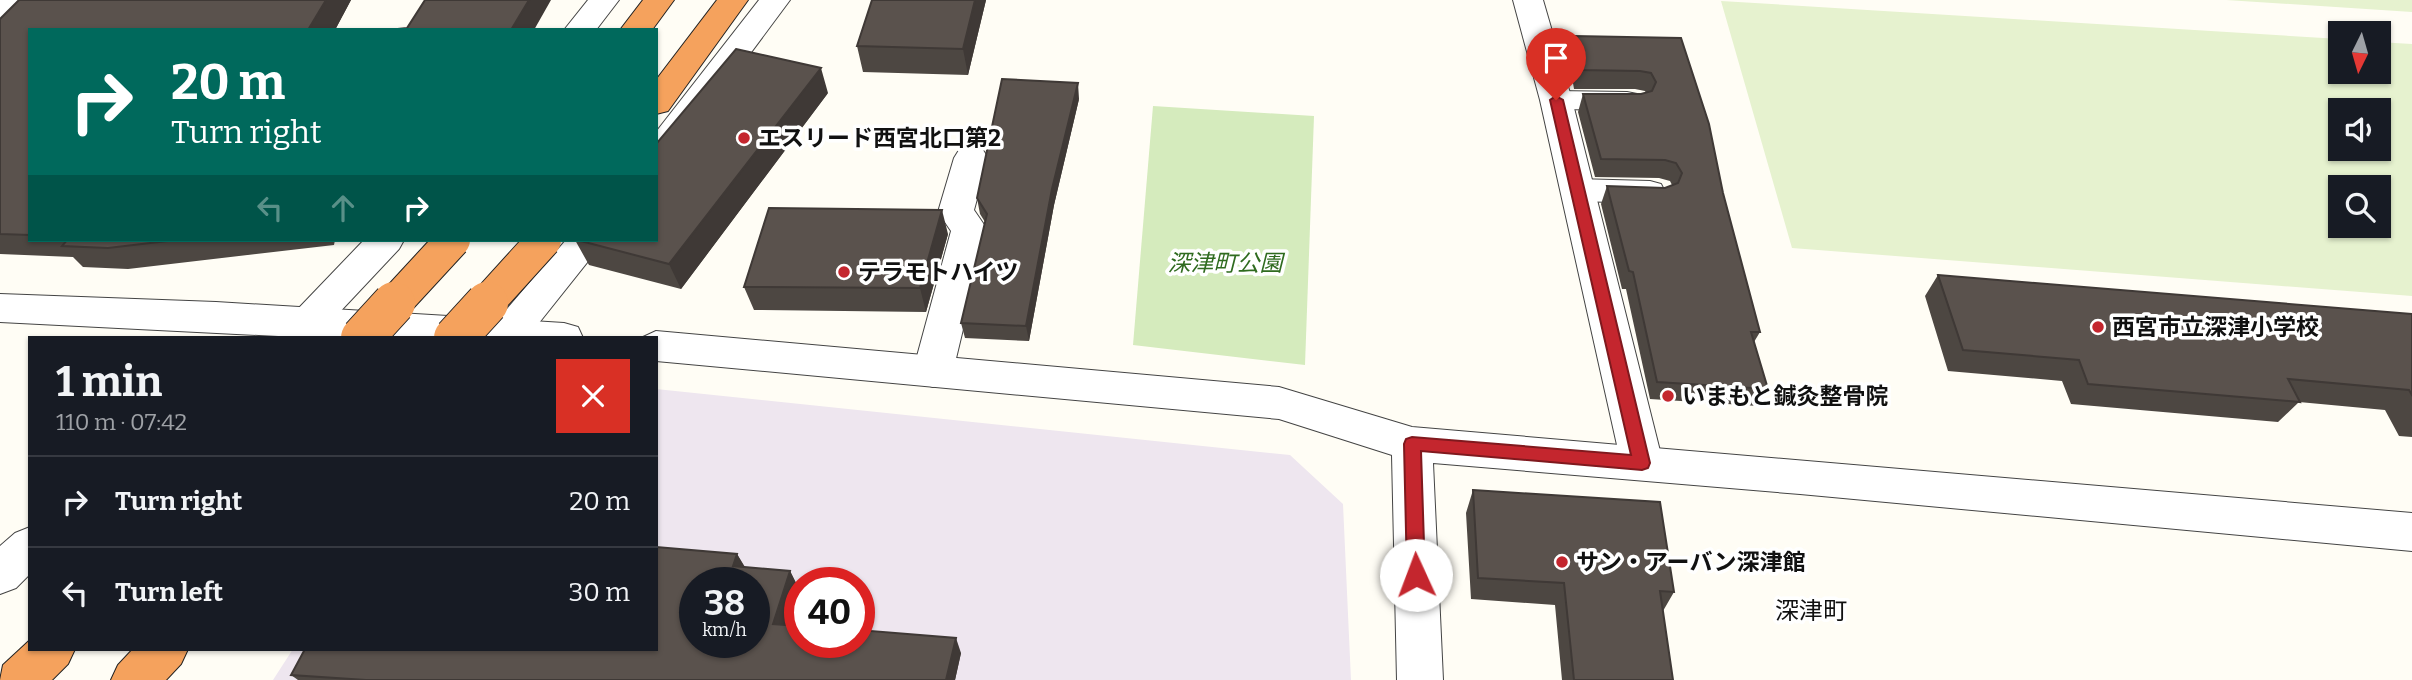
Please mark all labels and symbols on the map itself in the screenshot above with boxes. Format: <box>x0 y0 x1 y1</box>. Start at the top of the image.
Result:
north arrow <box>2328 21 2390 84</box>
pin <box>1526 28 1586 100</box>
place label: エスリード西宮北口第2 <box>758 124 1001 152</box>
marker: エスリード西宮北口第2 <box>736 130 752 146</box>
park label: 深津町公園 <box>1168 249 1286 277</box>
place label: テラモトハイツ <box>858 258 1019 286</box>
marker: テラモトハイツ <box>836 264 852 280</box>
place label: 西宮市立深津小学校 <box>2112 313 2319 341</box>
marker: 西宮市立深津小学校 <box>2090 319 2106 335</box>
place label: いまもと鍼灸整骨院 <box>1682 382 1889 410</box>
marker: いまもと鍼灸整骨院 <box>1660 388 1676 404</box>
position arrow <box>1379 538 1453 612</box>
place label: サン・アーバン深津館 <box>1576 548 1806 576</box>
marker: サン・アーバン深津館 <box>1554 554 1570 570</box>
speed limit sign: 40 <box>784 567 875 658</box>
district label: 深津町 <box>1775 597 1847 625</box>

